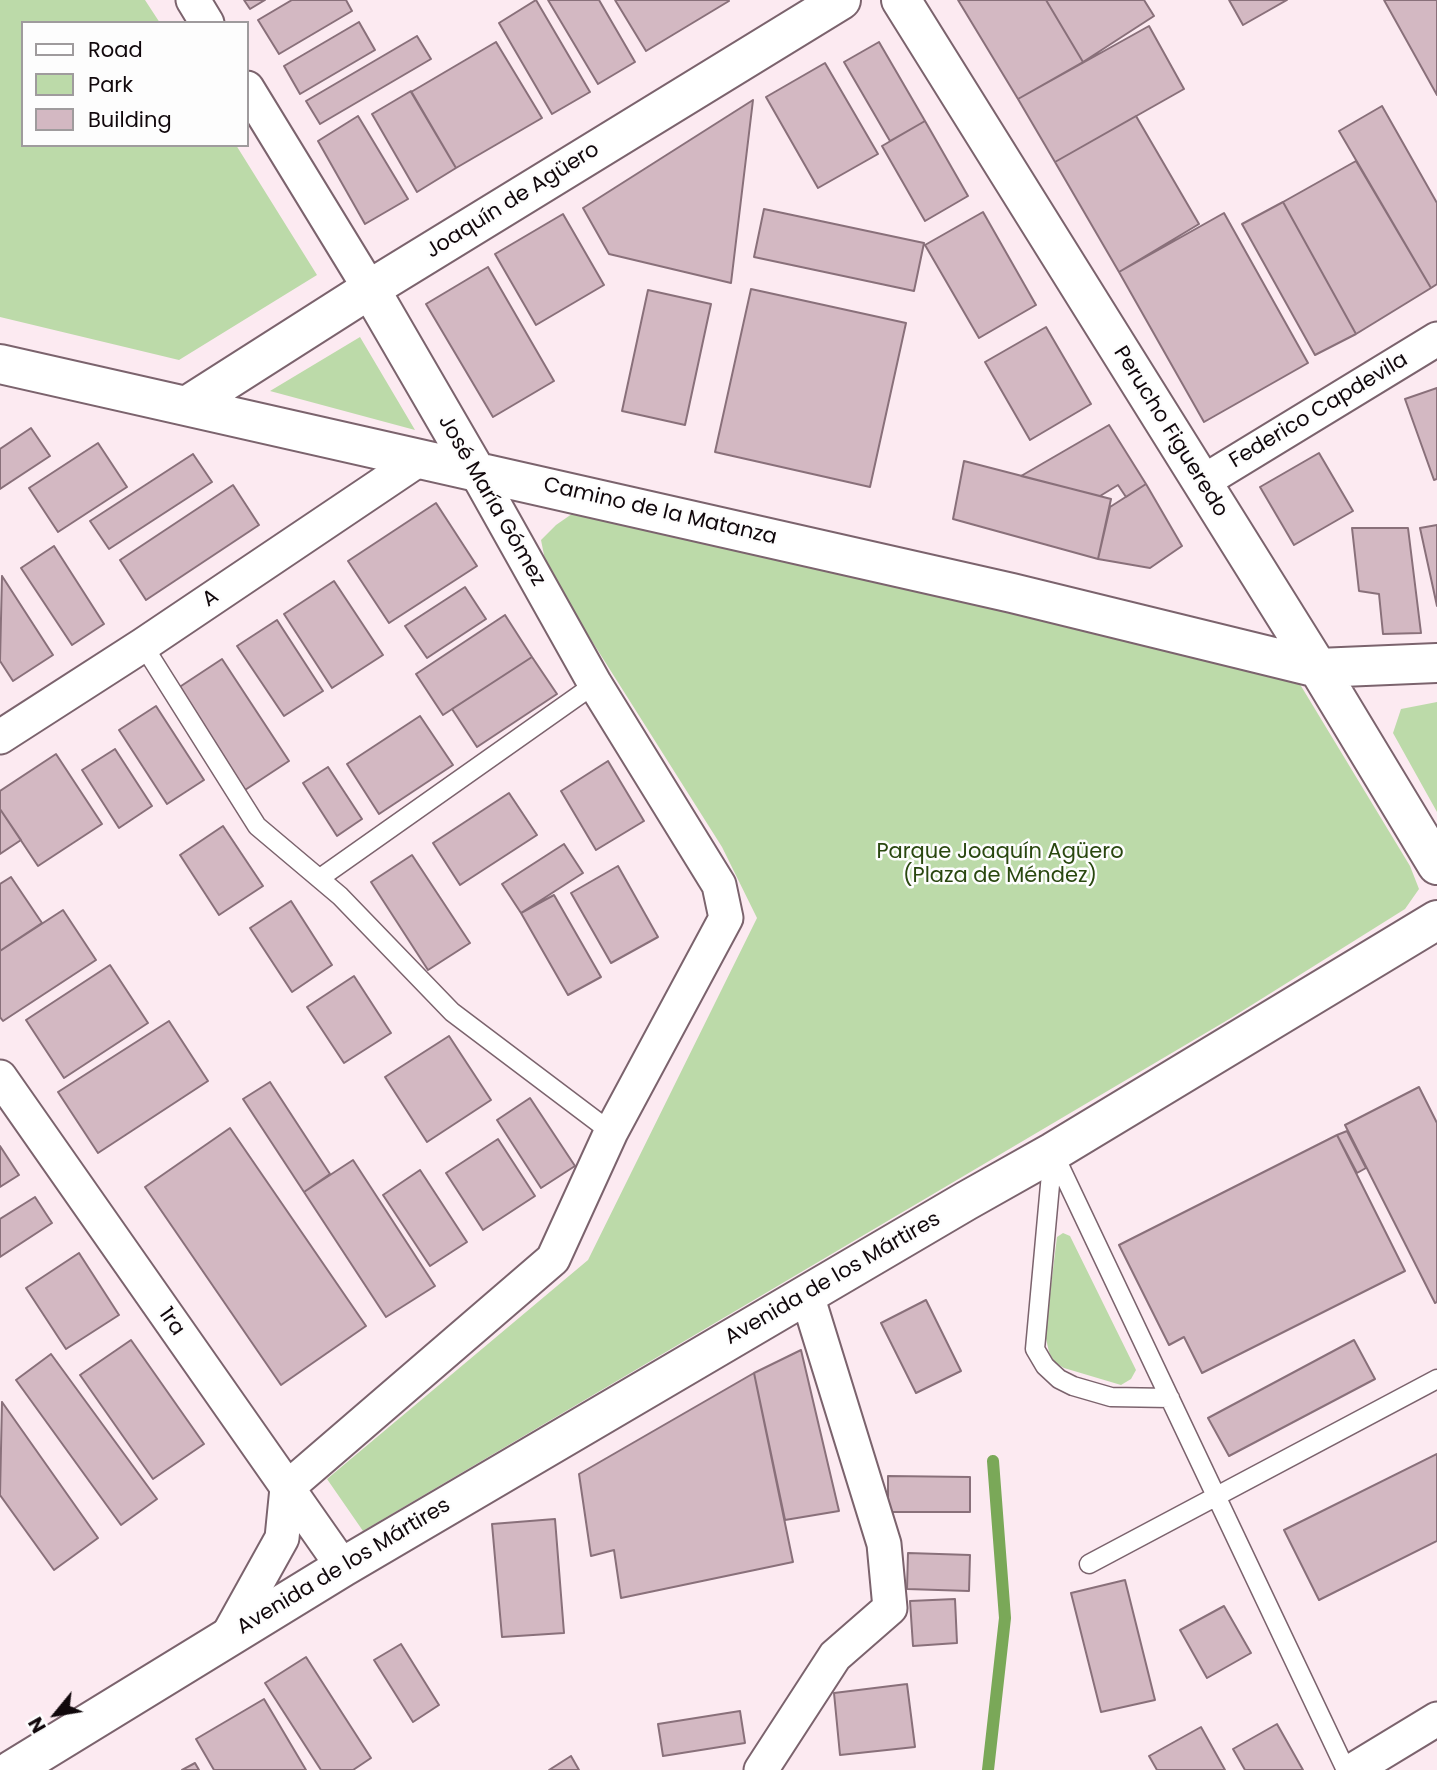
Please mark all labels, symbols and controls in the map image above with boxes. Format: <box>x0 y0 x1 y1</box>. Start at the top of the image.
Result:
legend <box>21 21 248 147</box>
text: Road <box>88 35 143 64</box>
text: Park <box>88 70 133 99</box>
text: Building <box>88 105 172 134</box>
street label: Joaquín de Agüero <box>422 137 604 265</box>
street label: Perucho Figueredo <box>1107 342 1233 522</box>
street label: Federico Capdevila <box>1225 348 1413 474</box>
street label: José María Gómez <box>432 411 550 591</box>
street label: Camino de la Matanza <box>541 473 779 551</box>
street label: A <box>198 585 224 613</box>
park label: Parque Joaquín Agüero (Plaza de Méndez) <box>876 840 1124 890</box>
street label: Avenida de los Mártires <box>721 1207 945 1351</box>
street label: 1ra <box>152 1303 190 1341</box>
street label: Avenida de los Mártires <box>233 1493 455 1641</box>
north arrow <box>21 1679 91 1749</box>
text: N <box>22 1712 53 1738</box>

